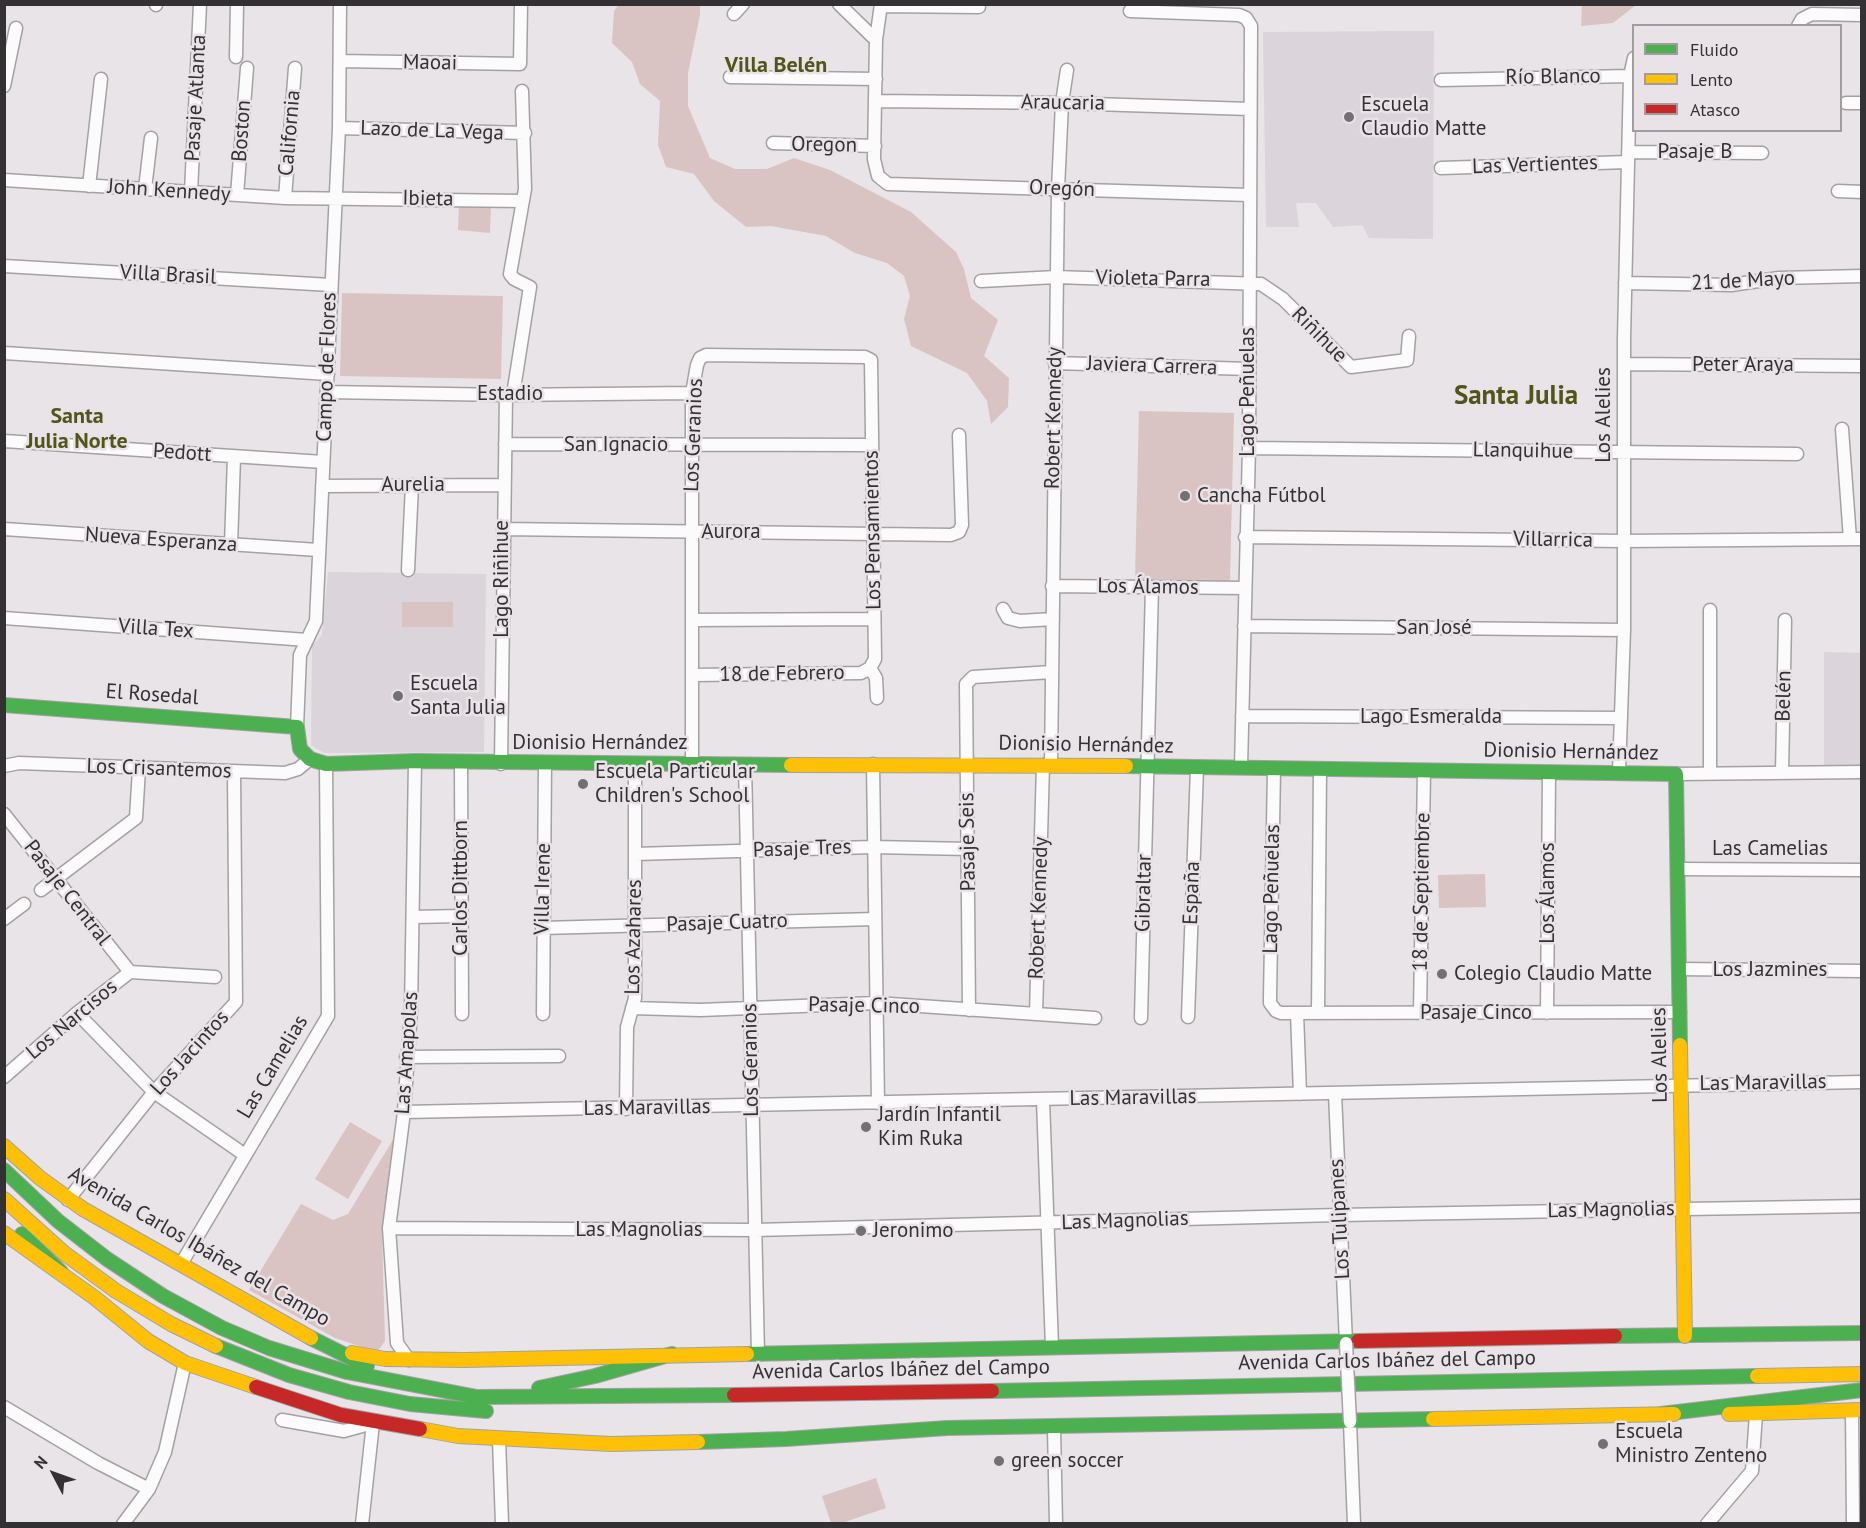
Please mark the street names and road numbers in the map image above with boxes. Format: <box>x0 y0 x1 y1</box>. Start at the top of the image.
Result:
street label: Pasaje Atlanta <box>180 34 212 162</box>
street label: Maoai <box>403 50 457 76</box>
street label: Río Blanco <box>1505 64 1601 90</box>
street label: California <box>274 89 306 177</box>
street label: Araucaria <box>1021 90 1105 116</box>
street label: Boston <box>227 99 257 163</box>
street label: Lazo de La Vega <box>360 116 504 146</box>
street label: Oregon <box>791 132 857 158</box>
street label: Pasaje B <box>1658 139 1732 165</box>
street label: Las Vertientes <box>1472 150 1598 180</box>
street label: John Kennedy <box>107 174 231 208</box>
street label: Oregón <box>1029 175 1095 203</box>
street label: Ibieta <box>402 186 454 212</box>
street label: Villa Brasil <box>119 260 217 290</box>
street label: Violeta Parra <box>1095 265 1211 293</box>
street label: 21 de Mayo <box>1690 266 1796 296</box>
street label: Campo de Flores <box>312 292 342 442</box>
street label: Riñihue <box>1286 302 1352 368</box>
street label: Lago Peñuelas <box>1235 327 1261 457</box>
street label: Robert Kennedy <box>1040 347 1068 489</box>
street label: Javiera Carrera <box>1086 351 1218 381</box>
street label: Peter Araya <box>1692 352 1794 378</box>
street label: Los Alelies <box>1591 367 1617 463</box>
street label: Los Geranios <box>679 378 709 492</box>
street label: Estadio <box>477 381 543 407</box>
street label: San Ignacio <box>564 432 668 458</box>
street label: Pedott <box>152 438 212 468</box>
street label: Llanquihue <box>1472 438 1574 464</box>
street label: Los Pensamientos <box>859 450 887 610</box>
street label: Aurelia <box>381 472 445 498</box>
street label: Aurora <box>701 519 761 545</box>
street label: Lago Riñihue <box>489 520 515 638</box>
street label: Nueva Esperanza <box>84 522 238 558</box>
street label: Villarrica <box>1513 527 1593 553</box>
street label: Los Álamos <box>1097 574 1199 600</box>
street label: Villa Tex <box>117 614 195 644</box>
street label: San José <box>1396 615 1472 641</box>
street label: 18 de Febrero <box>719 660 845 688</box>
street label: Belén <box>1771 670 1797 722</box>
street label: El Rosedal <box>105 679 199 711</box>
street label: Lago Esmeralda <box>1360 704 1502 730</box>
street label: Dionisio Hernández <box>512 730 688 756</box>
street label: Dionisio Hernández <box>998 731 1174 759</box>
street label: Dionisio Hernández <box>1483 738 1659 766</box>
street label: Los Crisantemos <box>86 754 232 784</box>
street label: Pasaje Seis <box>955 792 981 892</box>
street label: 18 de Septiembre <box>1408 812 1436 972</box>
street label: Carlos Dittborn <box>448 820 474 956</box>
street label: Lago Peñuelas <box>1258 824 1286 954</box>
street label: Pasaje Central <box>18 835 116 951</box>
street label: Pasaje Tres <box>752 835 852 863</box>
street label: Robert Kennedy <box>1024 836 1054 980</box>
street label: Las Camelias <box>1712 836 1828 862</box>
street label: Los Álamos <box>1535 842 1561 944</box>
street label: Villa Irene <box>530 843 556 935</box>
street label: Gibraltar <box>1131 854 1157 932</box>
street label: España <box>1178 861 1206 925</box>
street label: Los Azahares <box>620 879 648 995</box>
street label: Pasaje Cuatro <box>666 908 788 938</box>
street label: Los Jazmines <box>1713 957 1827 983</box>
street label: Los Narcisos <box>21 975 123 1065</box>
street label: Las Amapolas <box>390 991 424 1115</box>
street label: Pasaje Cinco <box>808 992 920 1020</box>
street label: Pasaje Cinco <box>1420 1000 1532 1026</box>
street label: Los Geranios <box>737 1003 765 1117</box>
street label: Los Jacintos <box>145 1005 235 1101</box>
street label: Los Alelies <box>1647 1007 1673 1103</box>
street label: Las Camelias <box>232 1011 314 1123</box>
street label: Las Maravillas <box>1699 1069 1827 1097</box>
street label: Las Maravillas <box>1069 1084 1197 1112</box>
street label: Las Maravillas <box>583 1094 711 1122</box>
street label: Los Tulipanes <box>1324 1158 1356 1280</box>
street label: Avenida Carlos Ibáñez del Campo <box>64 1162 334 1332</box>
street label: Las Magnolias <box>1547 1196 1675 1224</box>
street label: Las Magnolias <box>1061 1206 1189 1236</box>
street label: Las Magnolias <box>575 1217 703 1243</box>
street label: Avenida Carlos Ibáñez del Campo <box>1238 1346 1536 1376</box>
street label: Avenida Carlos Ibáñez del Campo <box>752 1355 1050 1385</box>

